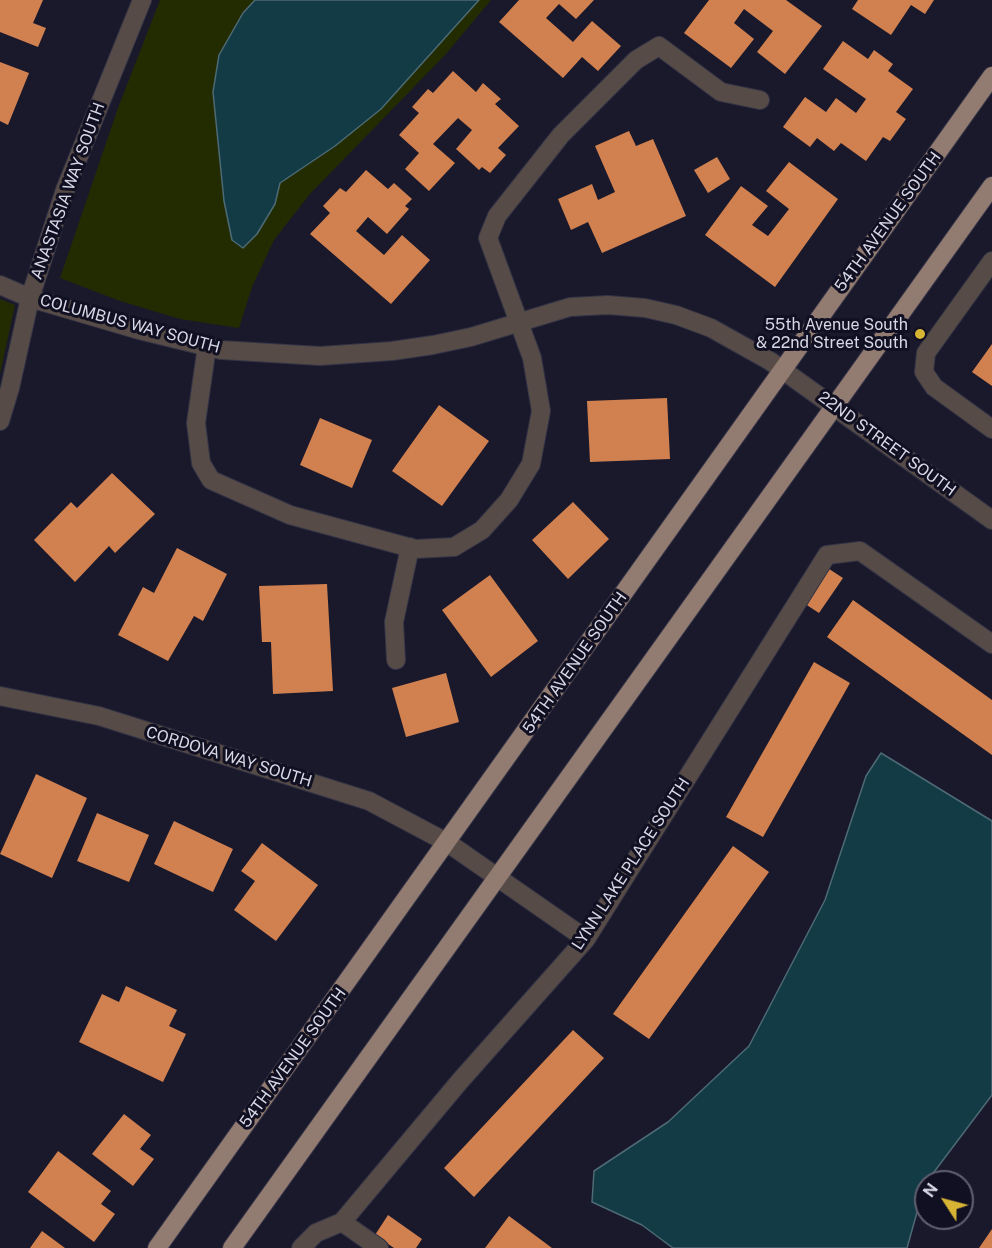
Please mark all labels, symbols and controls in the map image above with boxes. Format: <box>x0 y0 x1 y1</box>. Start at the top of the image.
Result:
street label: ANASTASIA WAY SOUTH <box>27 100 109 282</box>
street label: 54TH AVENUE SOUTH <box>831 148 945 296</box>
street label: COLUMBUS WAY SOUTH <box>38 291 222 357</box>
place label: 55th Avenue South & 22nd Street South <box>756 315 908 353</box>
marker: 55th Avenue South & 22nd Street South <box>913 327 927 341</box>
street label: 22ND STREET SOUTH <box>814 388 960 500</box>
street label: 54TH AVENUE SOUTH <box>519 589 631 737</box>
street label: CORDOVA WAY SOUTH <box>144 723 314 791</box>
street label: LYNN LAKE PLACE SOUTH <box>568 774 694 954</box>
street label: 54TH AVENUE SOUTH <box>236 984 350 1132</box>
north arrow <box>914 1170 974 1230</box>
text: N <box>919 1180 942 1201</box>

